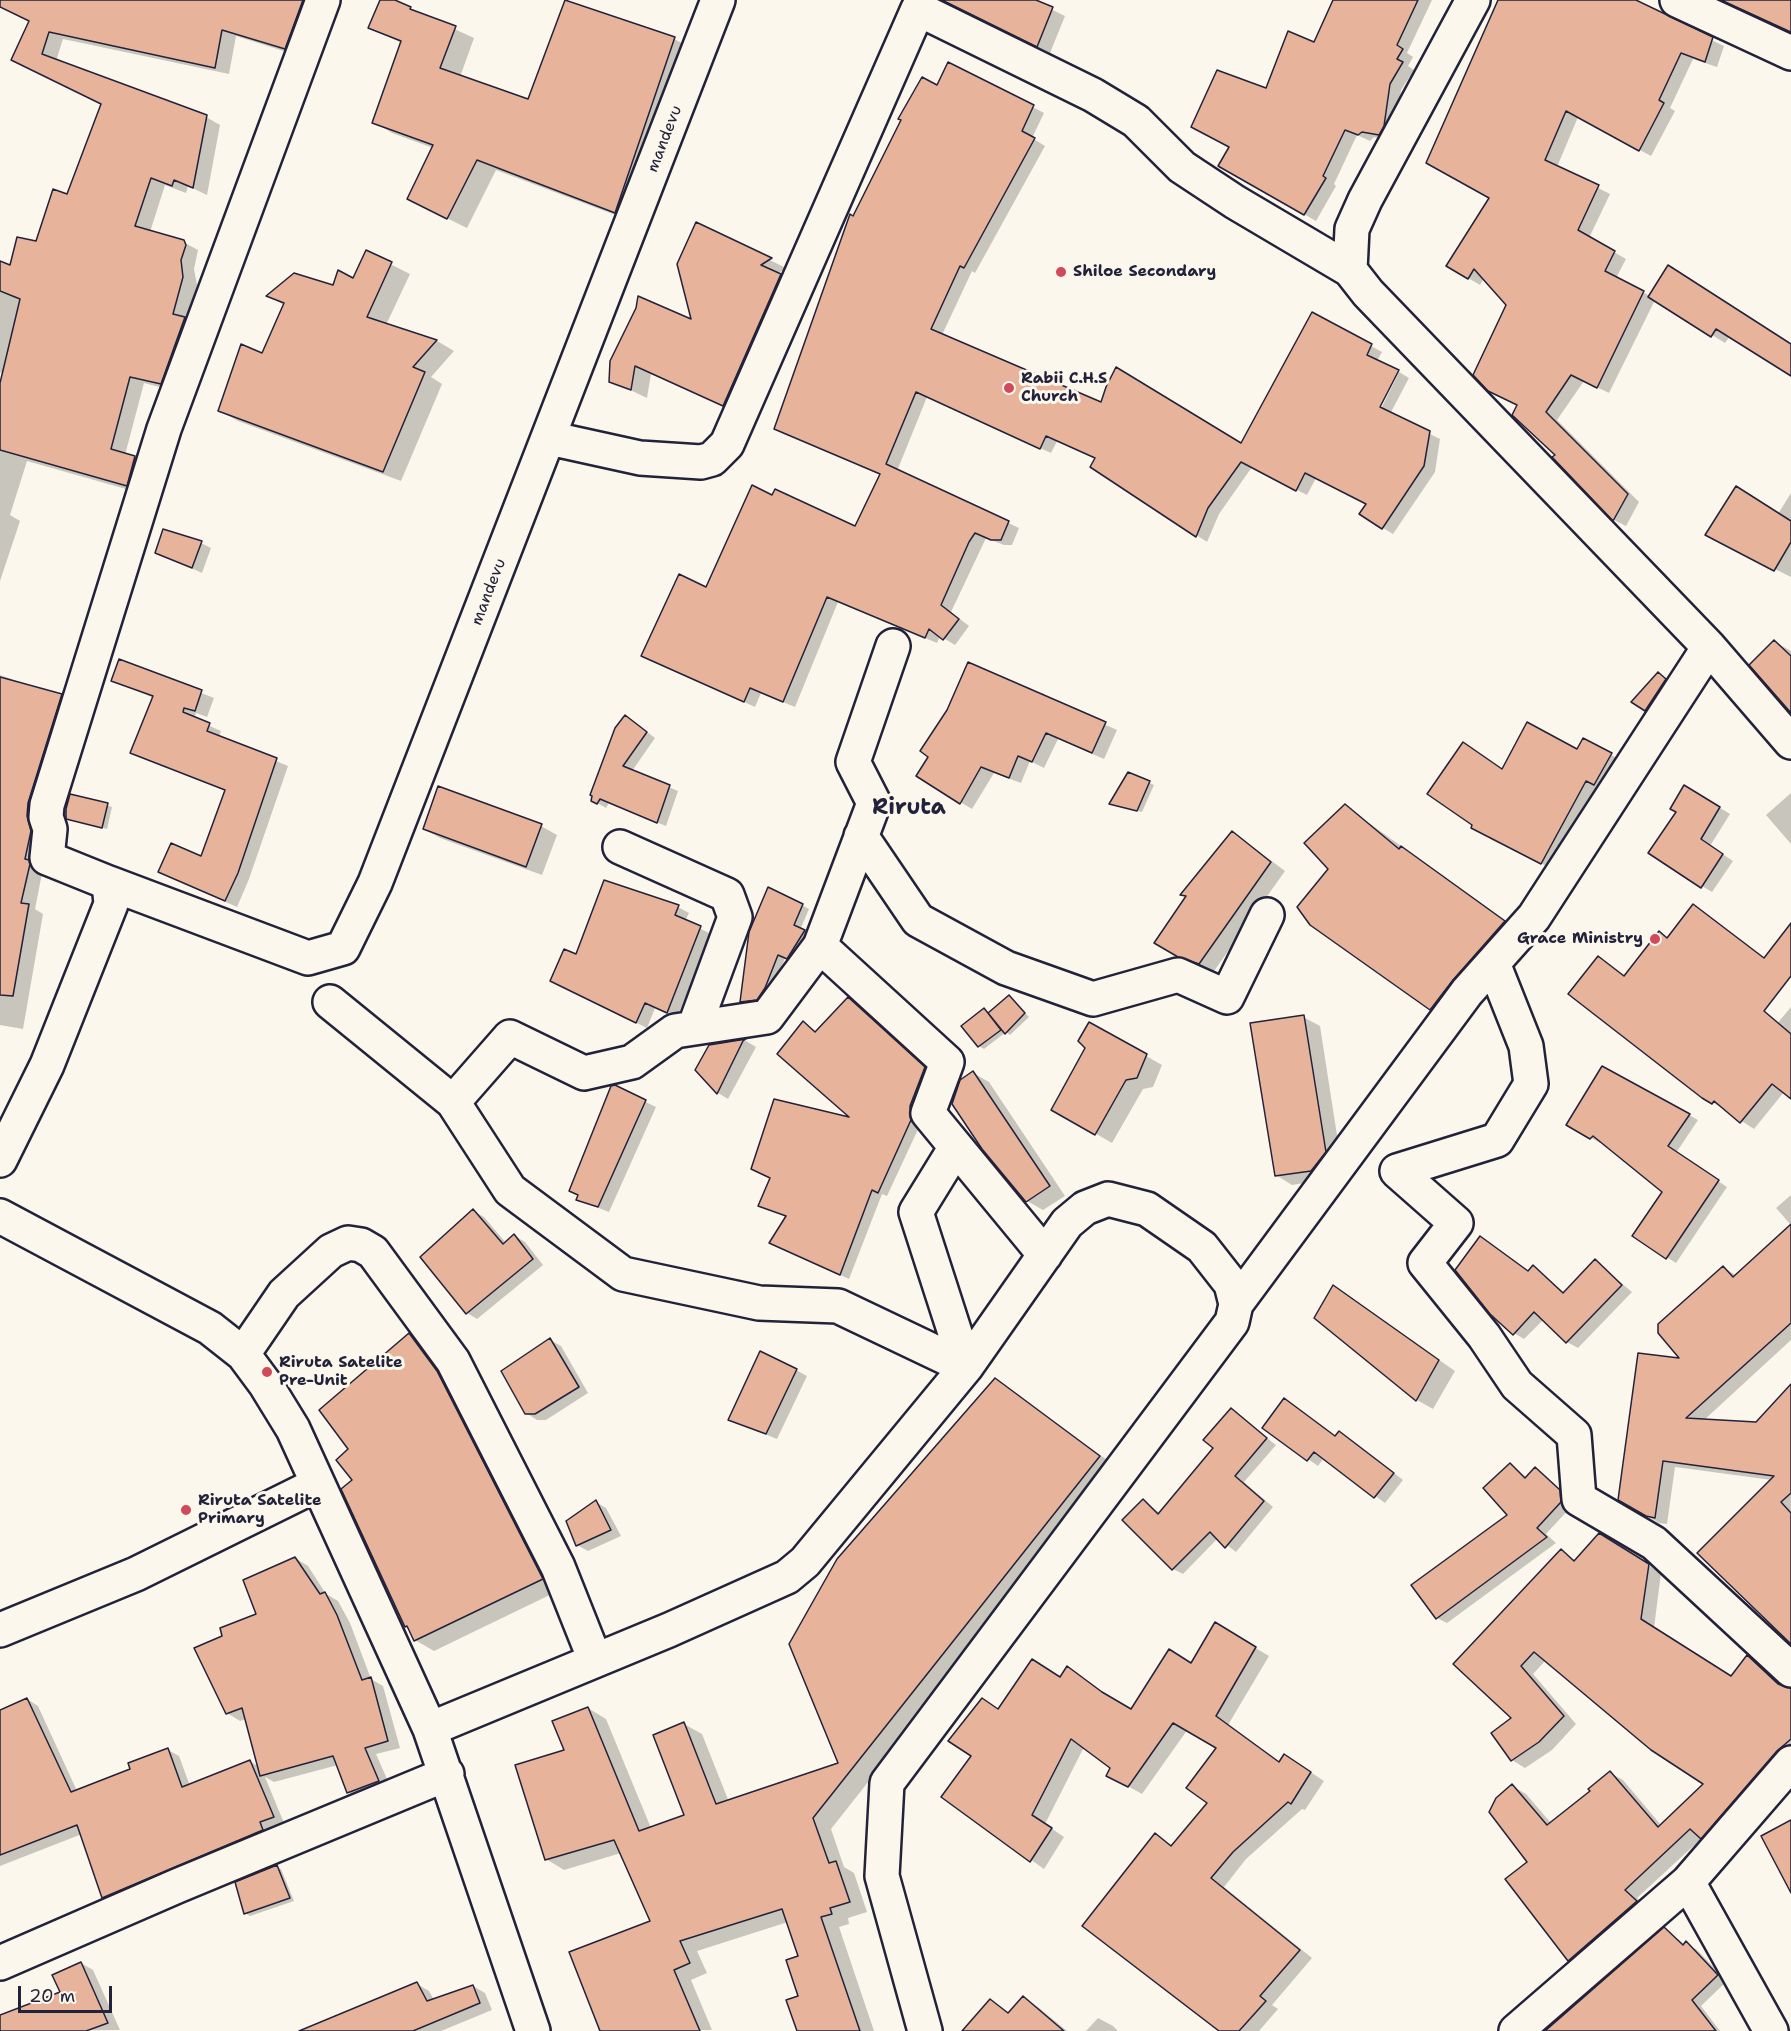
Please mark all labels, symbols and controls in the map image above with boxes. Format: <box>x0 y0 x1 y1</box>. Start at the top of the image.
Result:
street label: mandevu <box>643 103 687 175</box>
place label: Shiloe Secondary <box>1073 262 1216 282</box>
marker: Shiloe Secondary <box>1054 265 1068 279</box>
place label: Rabii C.H.S Church <box>1021 369 1107 407</box>
marker: Rabii C.H.S Church <box>1002 381 1016 395</box>
street label: mandevu <box>467 556 511 628</box>
district label: Riruta <box>872 795 946 821</box>
place label: Grace Ministry <box>1517 929 1643 949</box>
marker: Grace Ministry <box>1648 932 1662 946</box>
place label: Riruta Satelite Pre-Unit <box>279 1353 403 1391</box>
marker: Riruta Satelite Pre-Unit <box>260 1365 274 1379</box>
place label: Riruta Satelite Primary <box>198 1491 322 1529</box>
marker: Riruta Satelite Primary <box>179 1503 193 1517</box>
scale bar <box>21 1974 116 2012</box>
text: 20 m <box>29 1984 75 2008</box>

